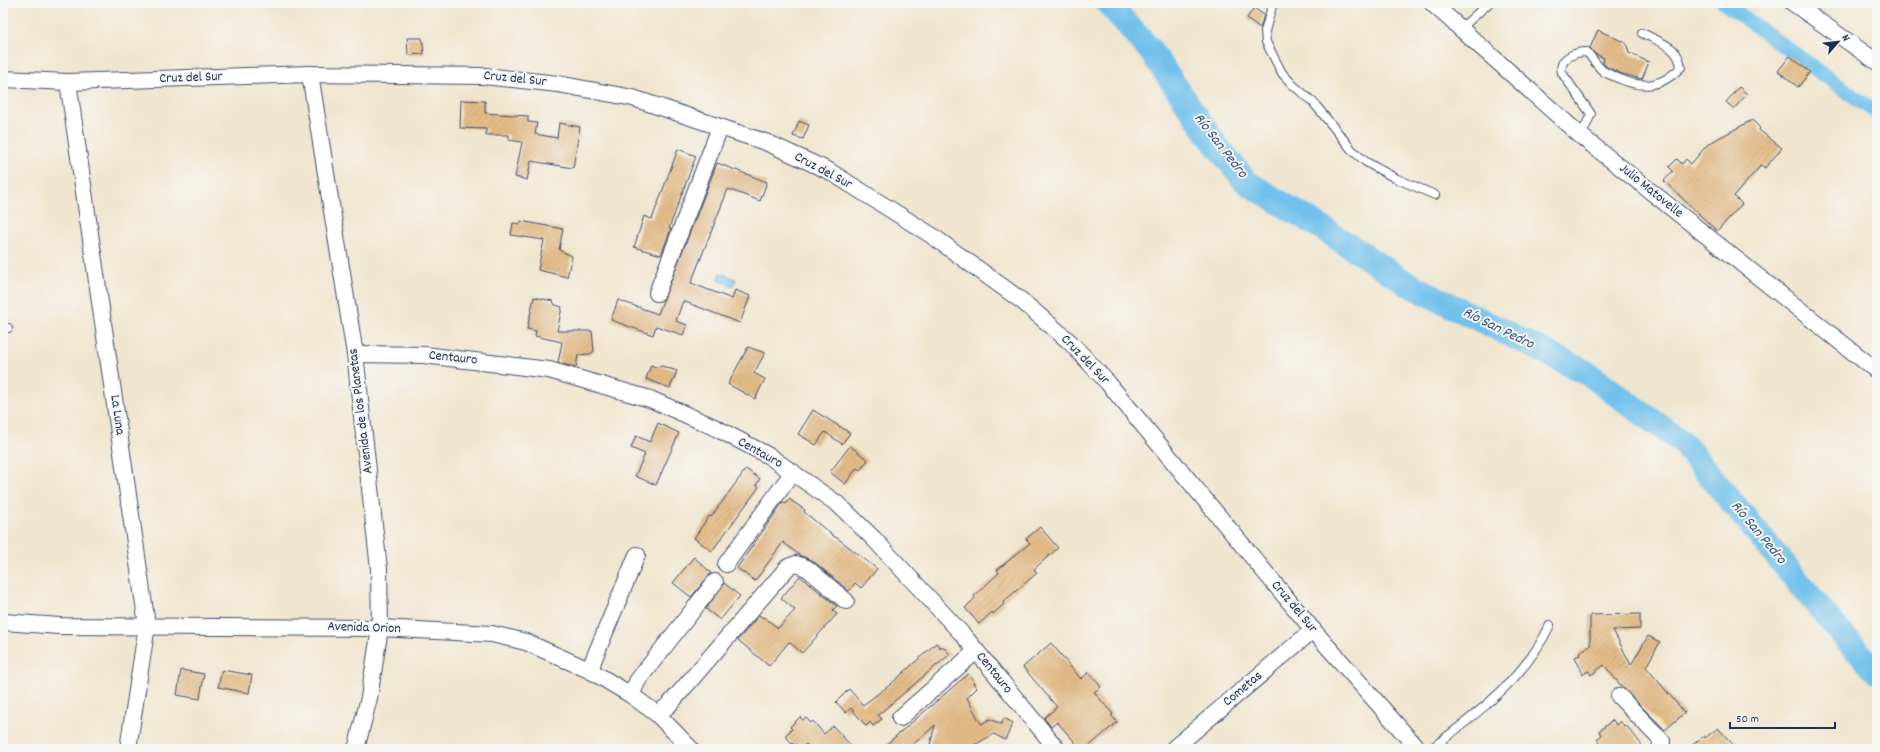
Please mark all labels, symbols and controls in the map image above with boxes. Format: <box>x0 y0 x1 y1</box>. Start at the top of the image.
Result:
north arrow <box>1818 22 1858 62</box>
text: N <box>1837 32 1854 45</box>
street label: Cruz del Sur <box>482 66 548 92</box>
street label: Cruz del Sur <box>159 67 224 89</box>
water label: Río San Pedro <box>1188 109 1253 184</box>
street label: Cruz del Sur <box>790 147 856 195</box>
street label: Julio Matovelle <box>1615 159 1687 223</box>
water label: Río San Pedro <box>1459 302 1539 356</box>
street label: Cruz del Sur <box>1056 330 1115 390</box>
street label: Centauro <box>428 346 478 370</box>
street label: Avenida de los Planetas <box>343 347 379 475</box>
street label: La Luna <box>104 394 130 437</box>
street label: Centauro <box>734 432 786 474</box>
water label: Río San Pedro <box>1725 496 1792 571</box>
street label: Cruz del Sur <box>1266 576 1323 638</box>
street label: Avenida Orion <box>327 617 401 639</box>
street label: Centauro <box>971 648 1017 698</box>
street label: Cometas <box>1219 666 1267 712</box>
scale bar <box>1730 704 1835 730</box>
text: 50 m <box>1736 711 1759 728</box>

